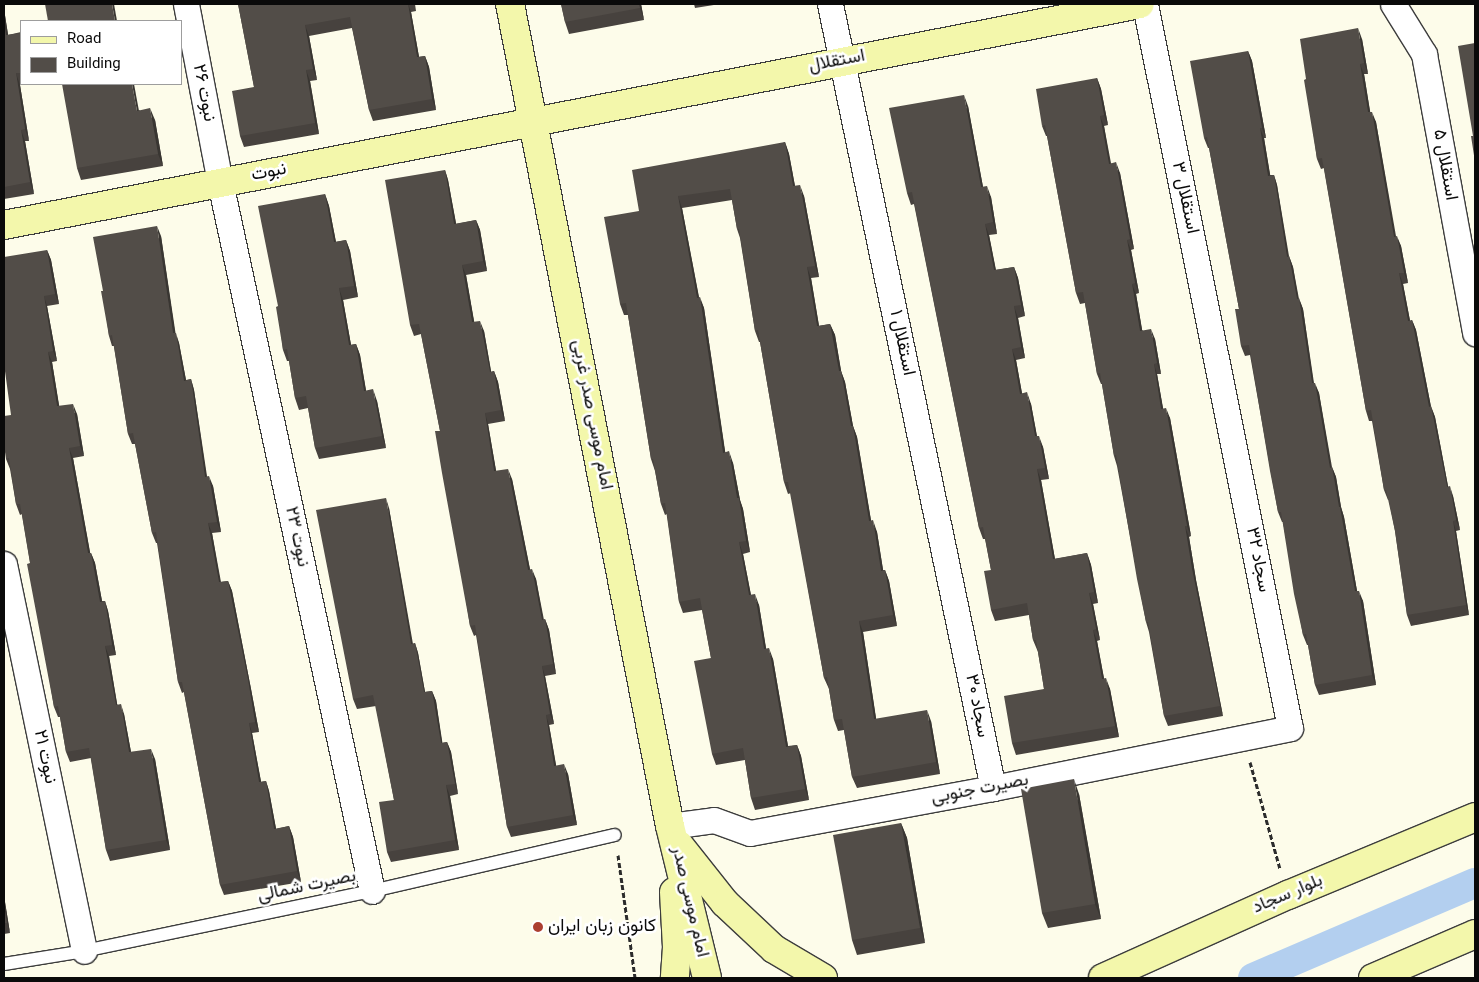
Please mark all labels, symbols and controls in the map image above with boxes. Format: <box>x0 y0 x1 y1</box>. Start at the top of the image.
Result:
legend <box>20 20 182 85</box>
text: Road <box>67 28 101 51</box>
street label: استقلال <box>807 46 867 78</box>
text: Building <box>67 53 121 76</box>
street label: نبوت ۲۶ <box>187 62 219 124</box>
street label: استقلال ۵ <box>1427 128 1461 202</box>
street label: نبوت <box>250 159 288 187</box>
street label: استقلال ۳ <box>1166 160 1202 236</box>
street label: استقلال ۱ <box>884 308 918 378</box>
street label: امام موسی صدر غربی <box>566 338 616 492</box>
street label: نبوت ۲۳ <box>279 505 313 569</box>
street label: سجاد ۳۲ <box>1240 526 1274 594</box>
street label: سجاد ۳۰ <box>959 672 993 740</box>
street label: نبوت ۲۱ <box>28 728 60 786</box>
street label: بصیرت جنوبی <box>929 770 1031 810</box>
street label: امام موسی صدر <box>666 844 712 960</box>
street label: بصیرت شمالی <box>256 866 358 908</box>
street label: بلوار سجاد <box>1250 871 1326 919</box>
place label: کانون زبان ایران <box>548 916 656 938</box>
marker: کانون زبان ایران <box>532 921 544 933</box>

